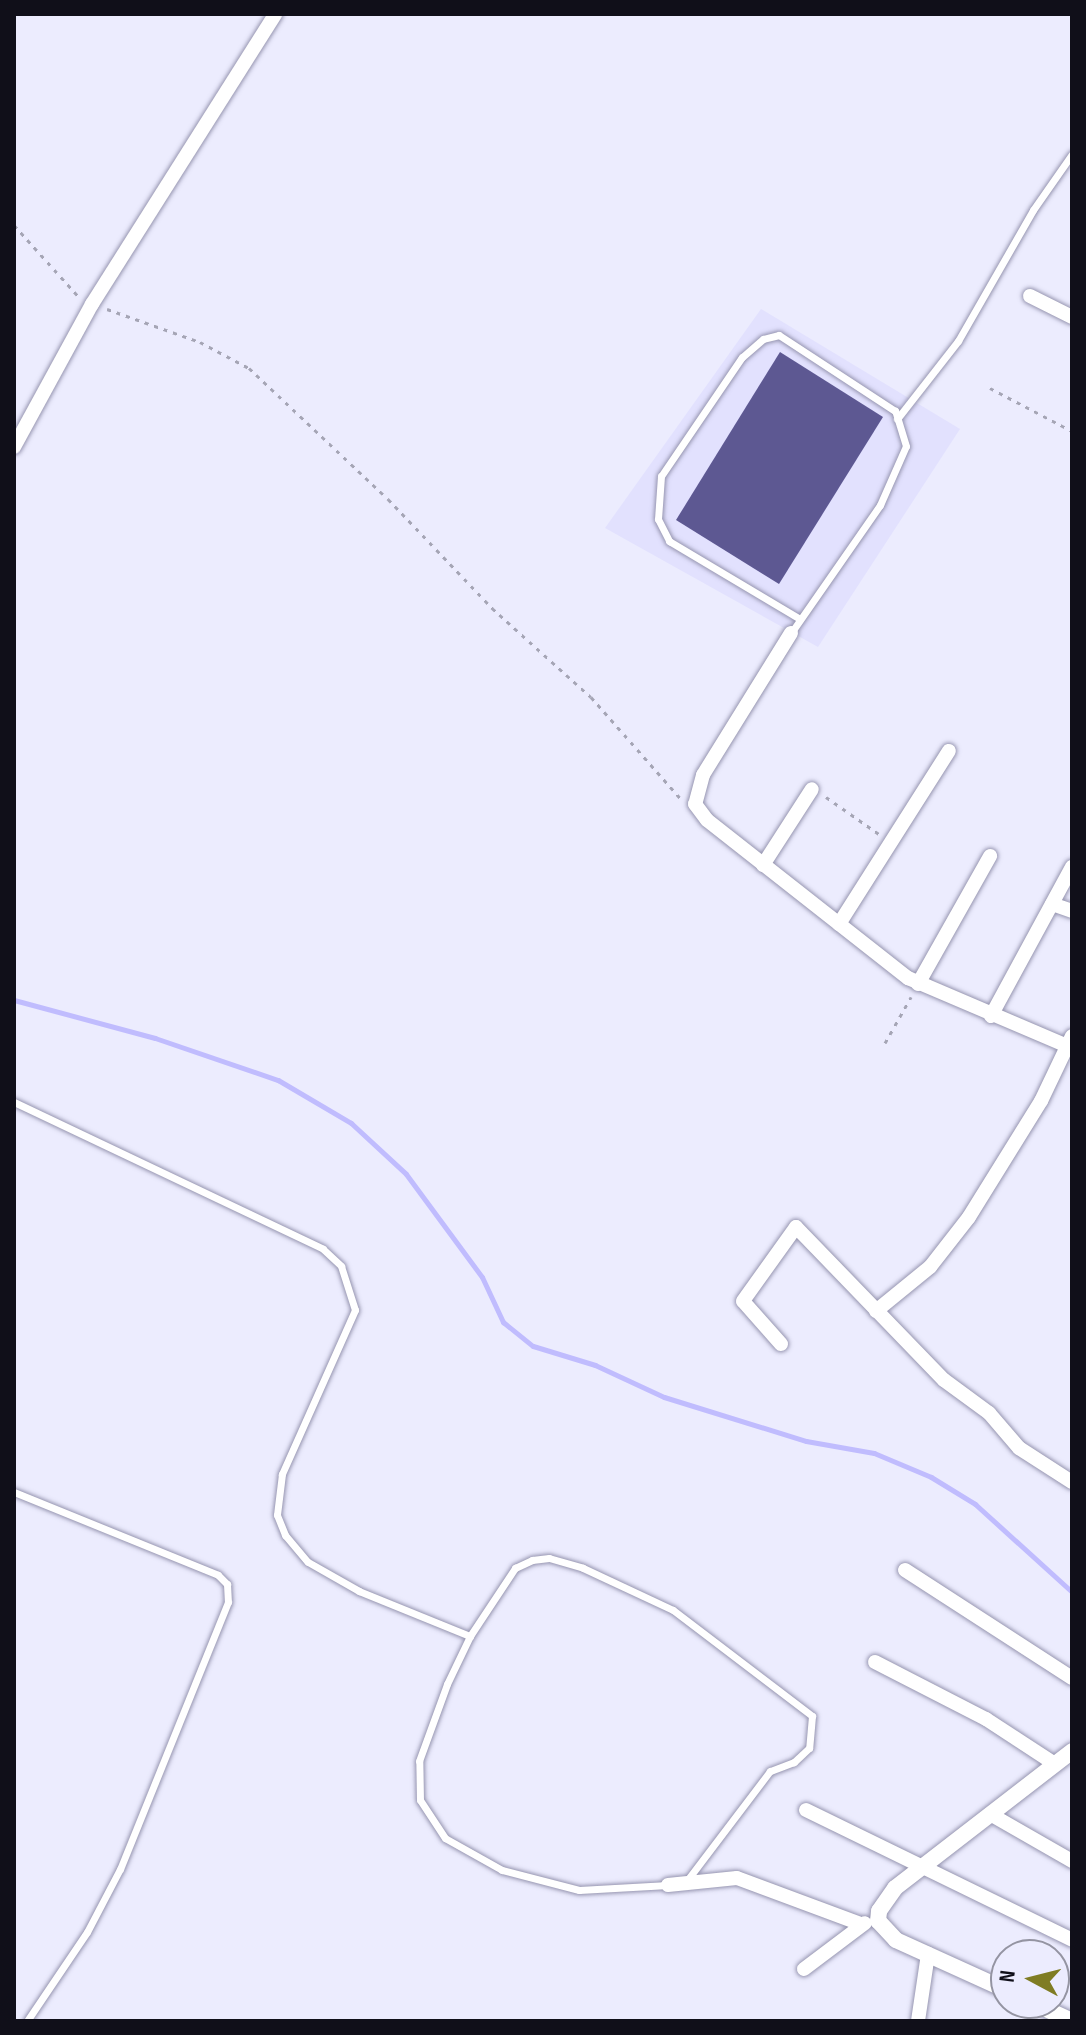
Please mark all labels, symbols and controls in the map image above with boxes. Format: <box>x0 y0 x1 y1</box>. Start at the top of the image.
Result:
north arrow <box>990 1939 1070 2019</box>
text: N <box>994 1969 1022 1984</box>

